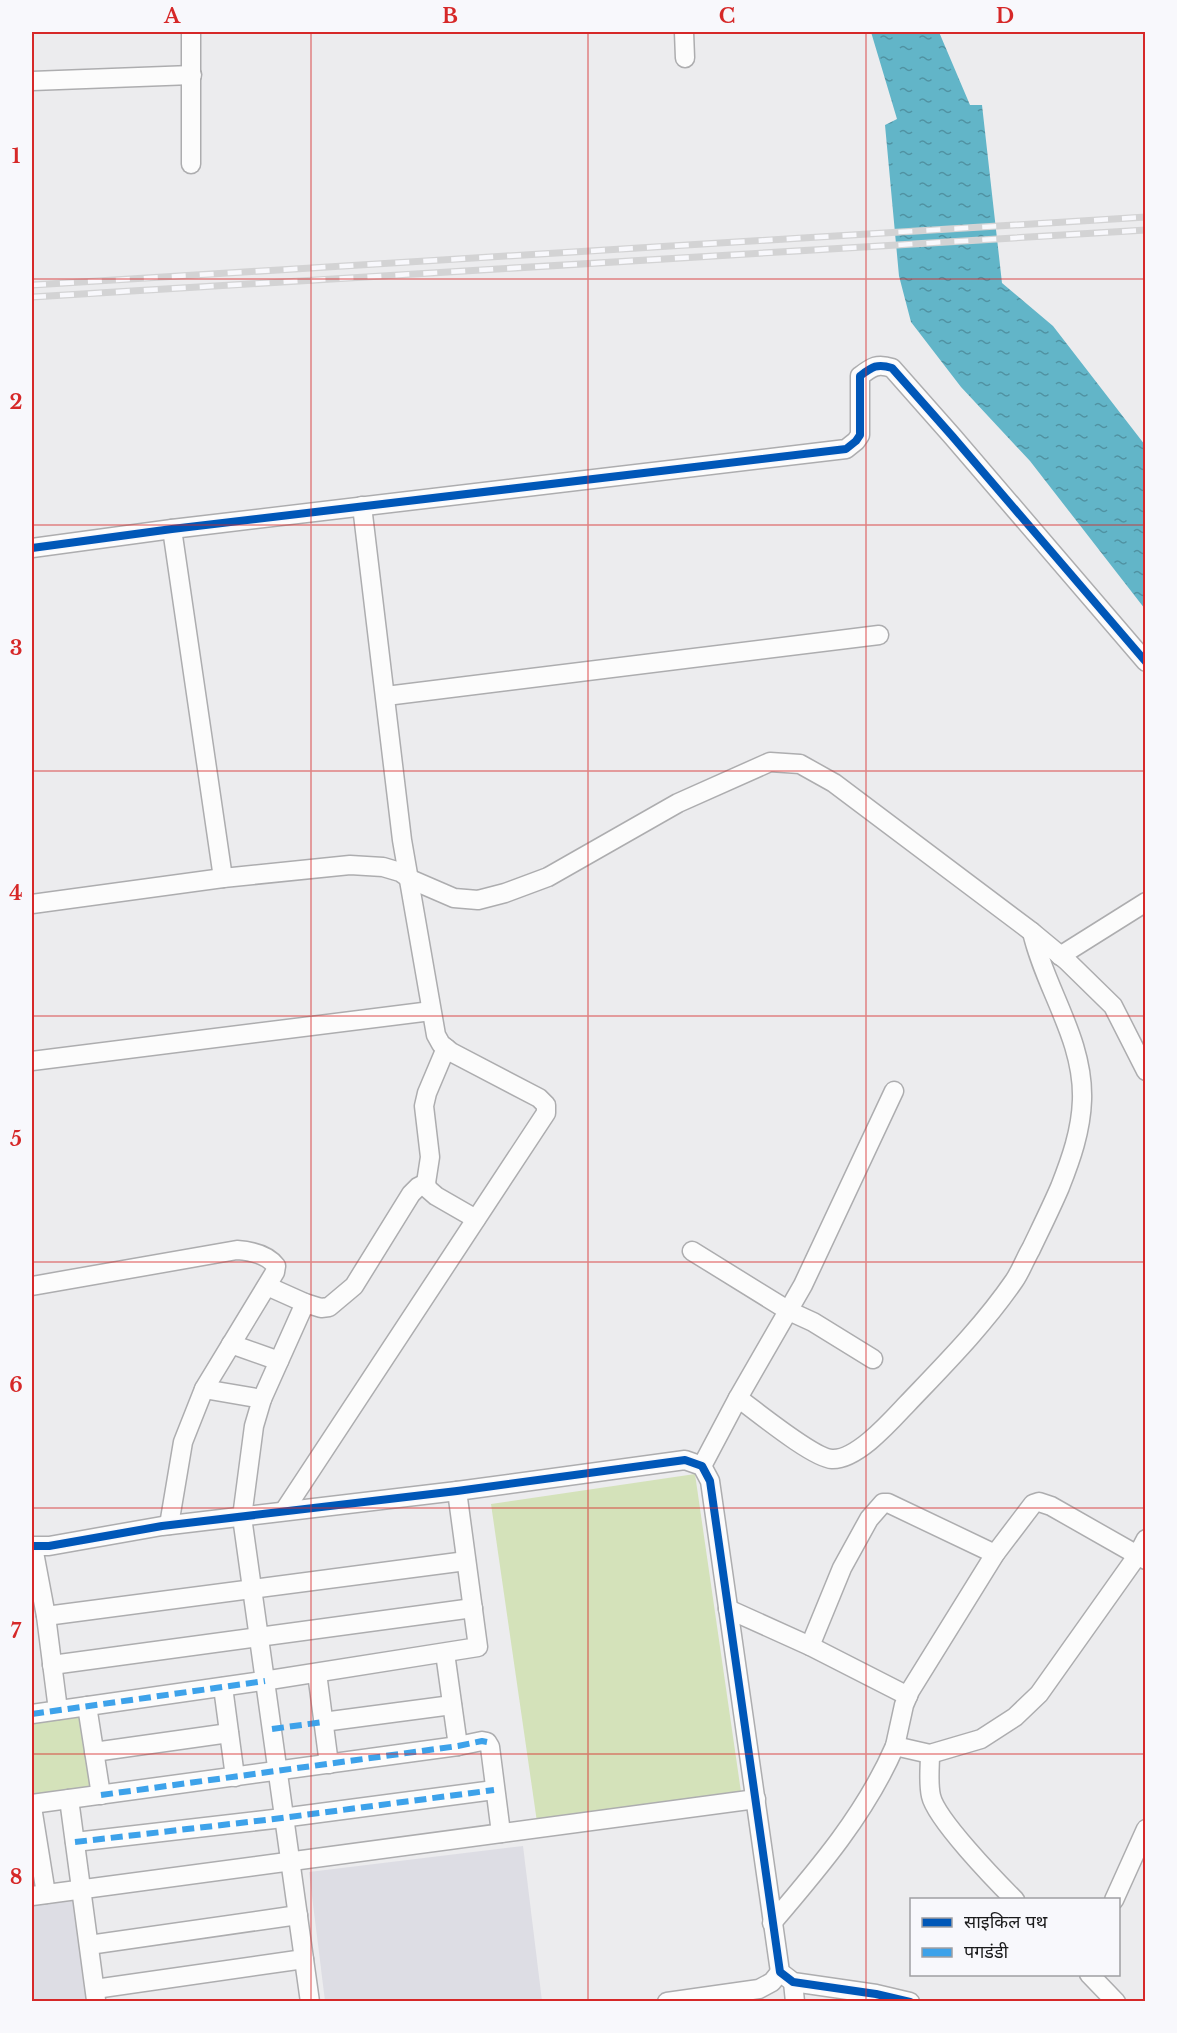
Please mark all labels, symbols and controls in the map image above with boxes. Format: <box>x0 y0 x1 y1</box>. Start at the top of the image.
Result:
text: A <box>163 4 181 28</box>
text: B <box>442 4 458 28</box>
text: C <box>719 4 735 28</box>
text: D <box>996 4 1014 28</box>
text: 1 <box>12 144 21 168</box>
text: 2 <box>9 390 23 414</box>
text: 3 <box>10 636 22 660</box>
text: 4 <box>9 881 23 905</box>
text: 5 <box>10 1127 22 1151</box>
text: 6 <box>9 1373 23 1397</box>
text: 7 <box>11 1619 22 1643</box>
text: 8 <box>10 1865 22 1889</box>
legend <box>910 1898 1120 1976</box>
text: साइकिल पथ <box>964 1911 1048 1933</box>
text: पगडंडी <box>964 1941 1009 1963</box>

